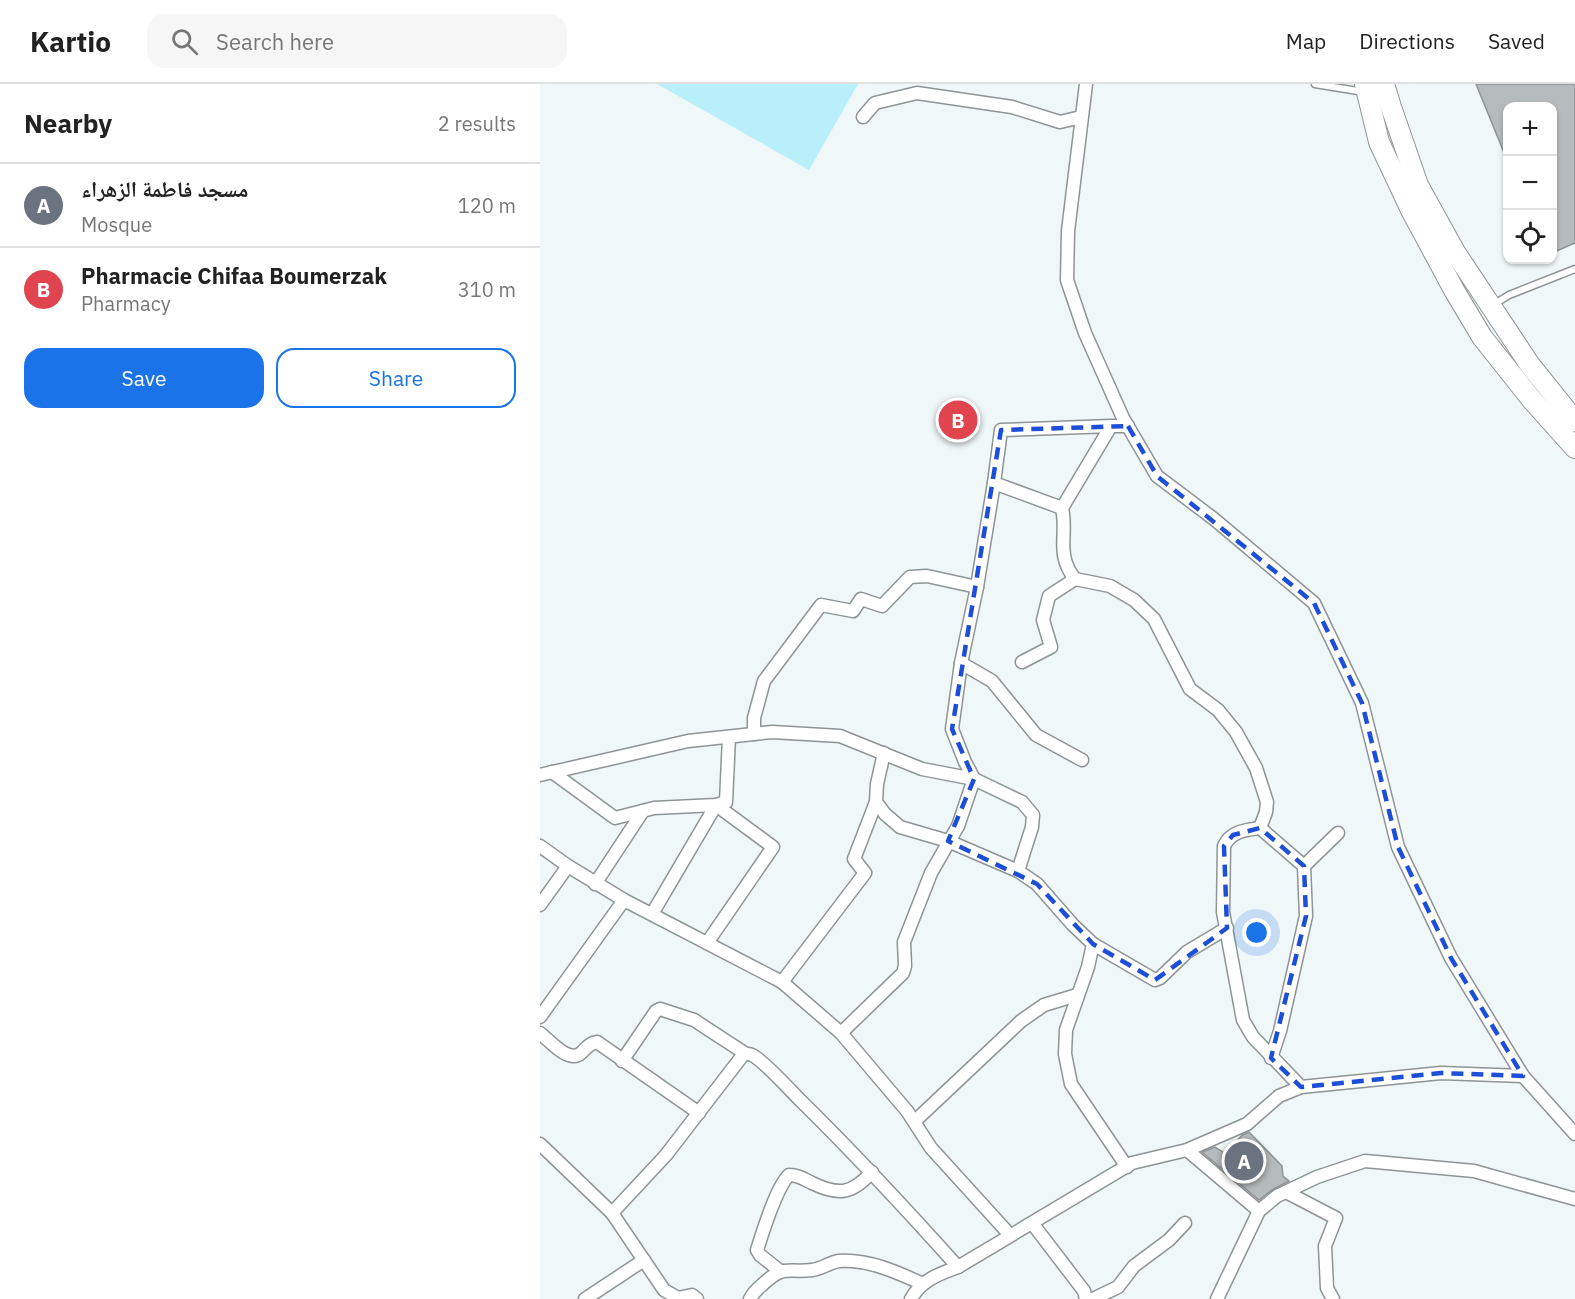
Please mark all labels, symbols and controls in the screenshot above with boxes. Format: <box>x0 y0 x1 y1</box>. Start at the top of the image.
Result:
search box <box>147 14 567 68</box>
text: Kartio <box>30 23 111 60</box>
icon: search <box>168 25 201 58</box>
text: Search here <box>216 27 334 56</box>
text: Map <box>1286 27 1326 55</box>
text: Directions <box>1359 27 1455 55</box>
text: Saved <box>1488 27 1545 55</box>
map controls <box>1503 102 1557 264</box>
button: + <box>1503 102 1557 156</box>
text: Nearby <box>24 106 112 140</box>
text: 2 results <box>438 110 516 137</box>
button: − <box>1503 156 1557 210</box>
text: مسجد فاطمة الزهراء <box>81 174 249 203</box>
text: A <box>37 192 50 219</box>
text: 120 m <box>458 192 516 219</box>
button: locate <box>1503 210 1557 264</box>
text: Mosque <box>81 211 152 238</box>
text: Pharmacie Chifaa Boumerzak <box>81 261 387 290</box>
text: B <box>37 276 50 303</box>
text: 310 m <box>458 276 516 303</box>
text: Pharmacy <box>81 290 171 317</box>
button: Save <box>24 348 264 408</box>
button: Share <box>276 348 516 408</box>
pin: B <box>938 398 978 442</box>
your location <box>1242 918 1271 947</box>
pin: A <box>1224 1138 1264 1184</box>

